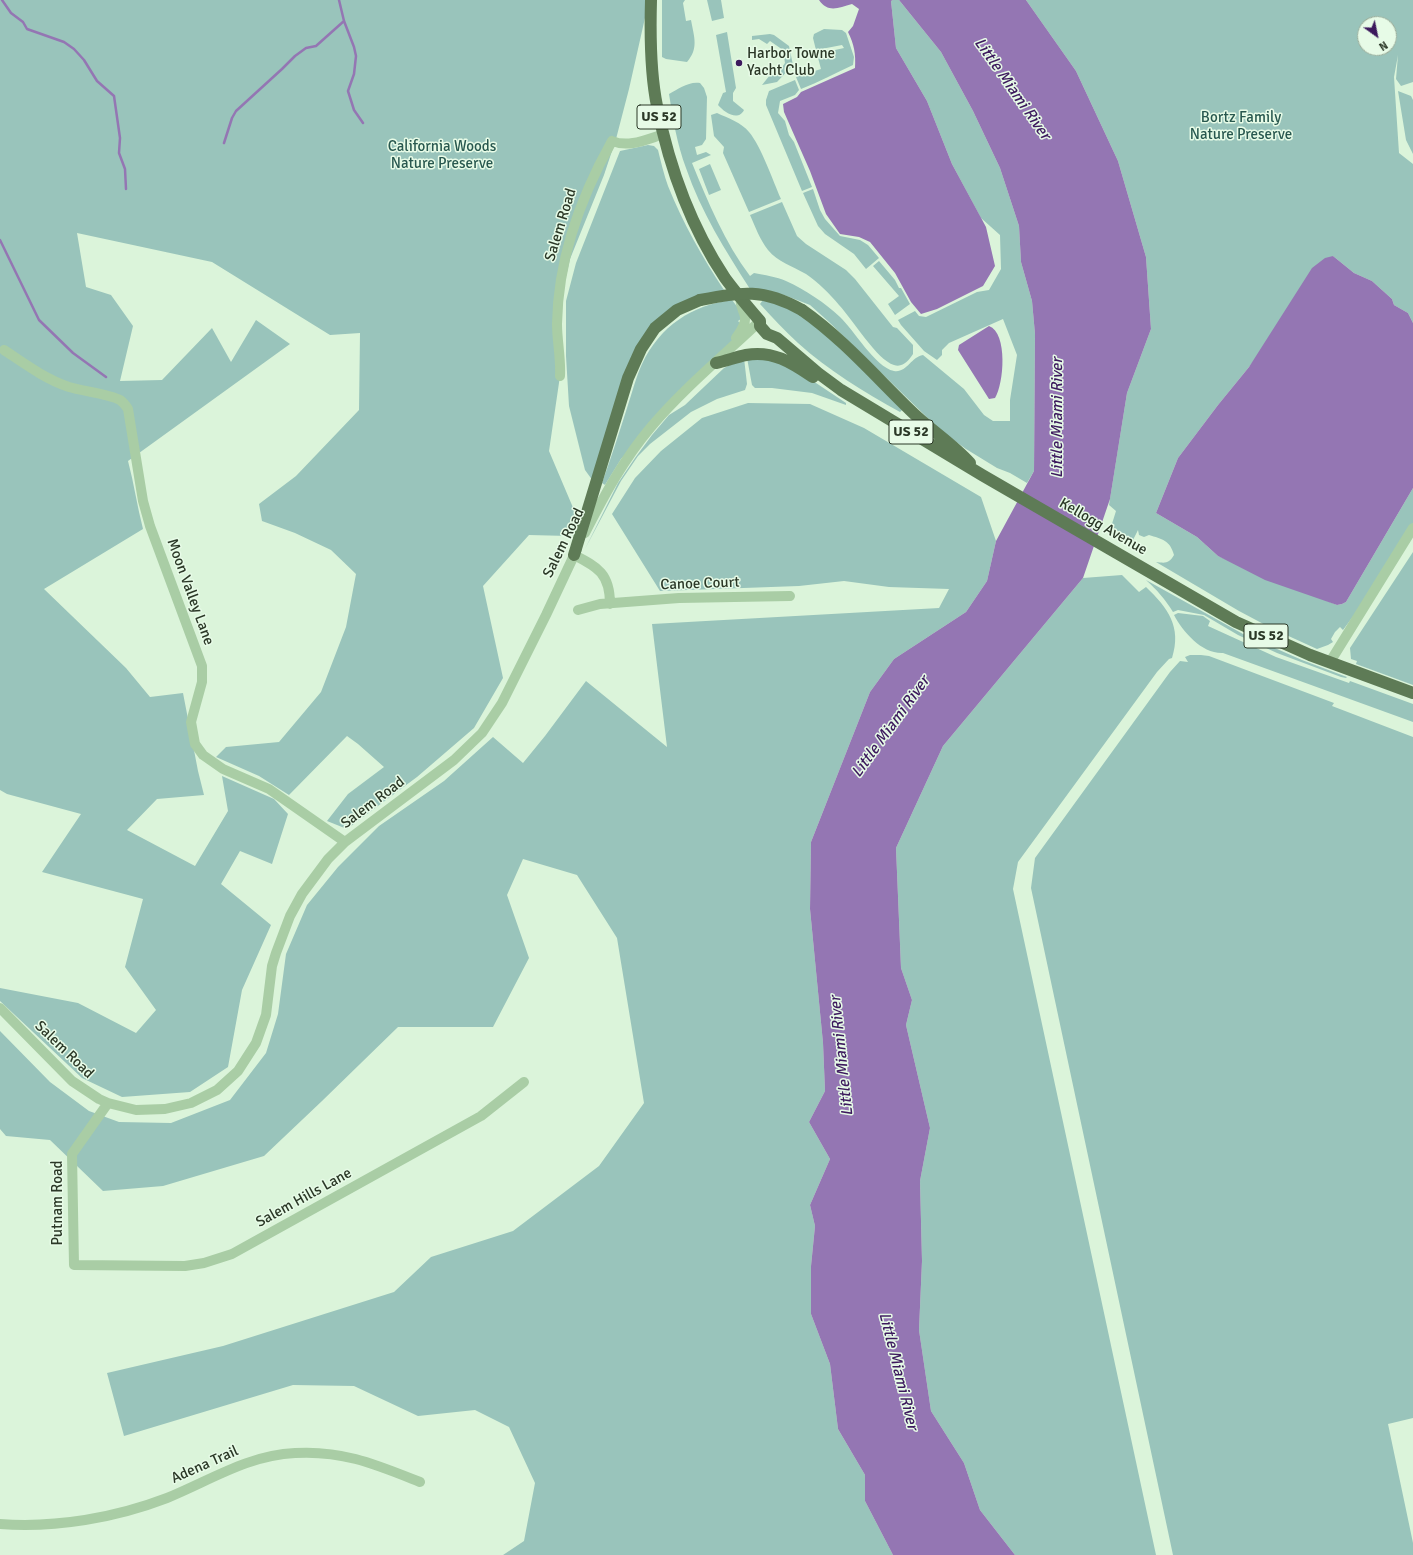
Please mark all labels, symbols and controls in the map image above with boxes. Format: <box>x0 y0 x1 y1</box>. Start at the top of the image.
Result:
north arrow <box>1357 16 1397 56</box>
water label: Little Miami River <box>970 34 1054 144</box>
text: N <box>1377 38 1390 53</box>
place label: Harbor Towne Yacht Club <box>747 45 835 80</box>
marker: Harbor Towne Yacht Club <box>734 58 744 68</box>
road number: US 52 <box>637 105 681 129</box>
park label: Bortz Family Nature Preserve <box>1190 109 1292 144</box>
park label: California Woods Nature Preserve <box>388 138 496 173</box>
street label: Salem Road <box>541 186 581 264</box>
water label: Little Miami River <box>1048 358 1068 478</box>
road number: US 52 <box>889 420 933 444</box>
street label: Kellogg Avenue <box>1056 495 1150 559</box>
street label: Salem Road <box>539 505 589 581</box>
street label: Moon Valley Lane <box>162 536 218 648</box>
street label: Canoe Court <box>660 574 740 594</box>
road number: US 52 <box>1244 624 1288 648</box>
water label: Little Miami River <box>848 673 934 781</box>
street label: Salem Road <box>338 773 408 833</box>
water label: Little Miami River <box>826 995 858 1117</box>
street label: Salem Road <box>31 1017 97 1083</box>
street label: Putnam Road <box>49 1161 67 1245</box>
street label: Salem Hills Lane <box>253 1164 355 1232</box>
water label: Little Miami River <box>874 1310 922 1432</box>
street label: Adena Trail <box>169 1442 241 1488</box>

